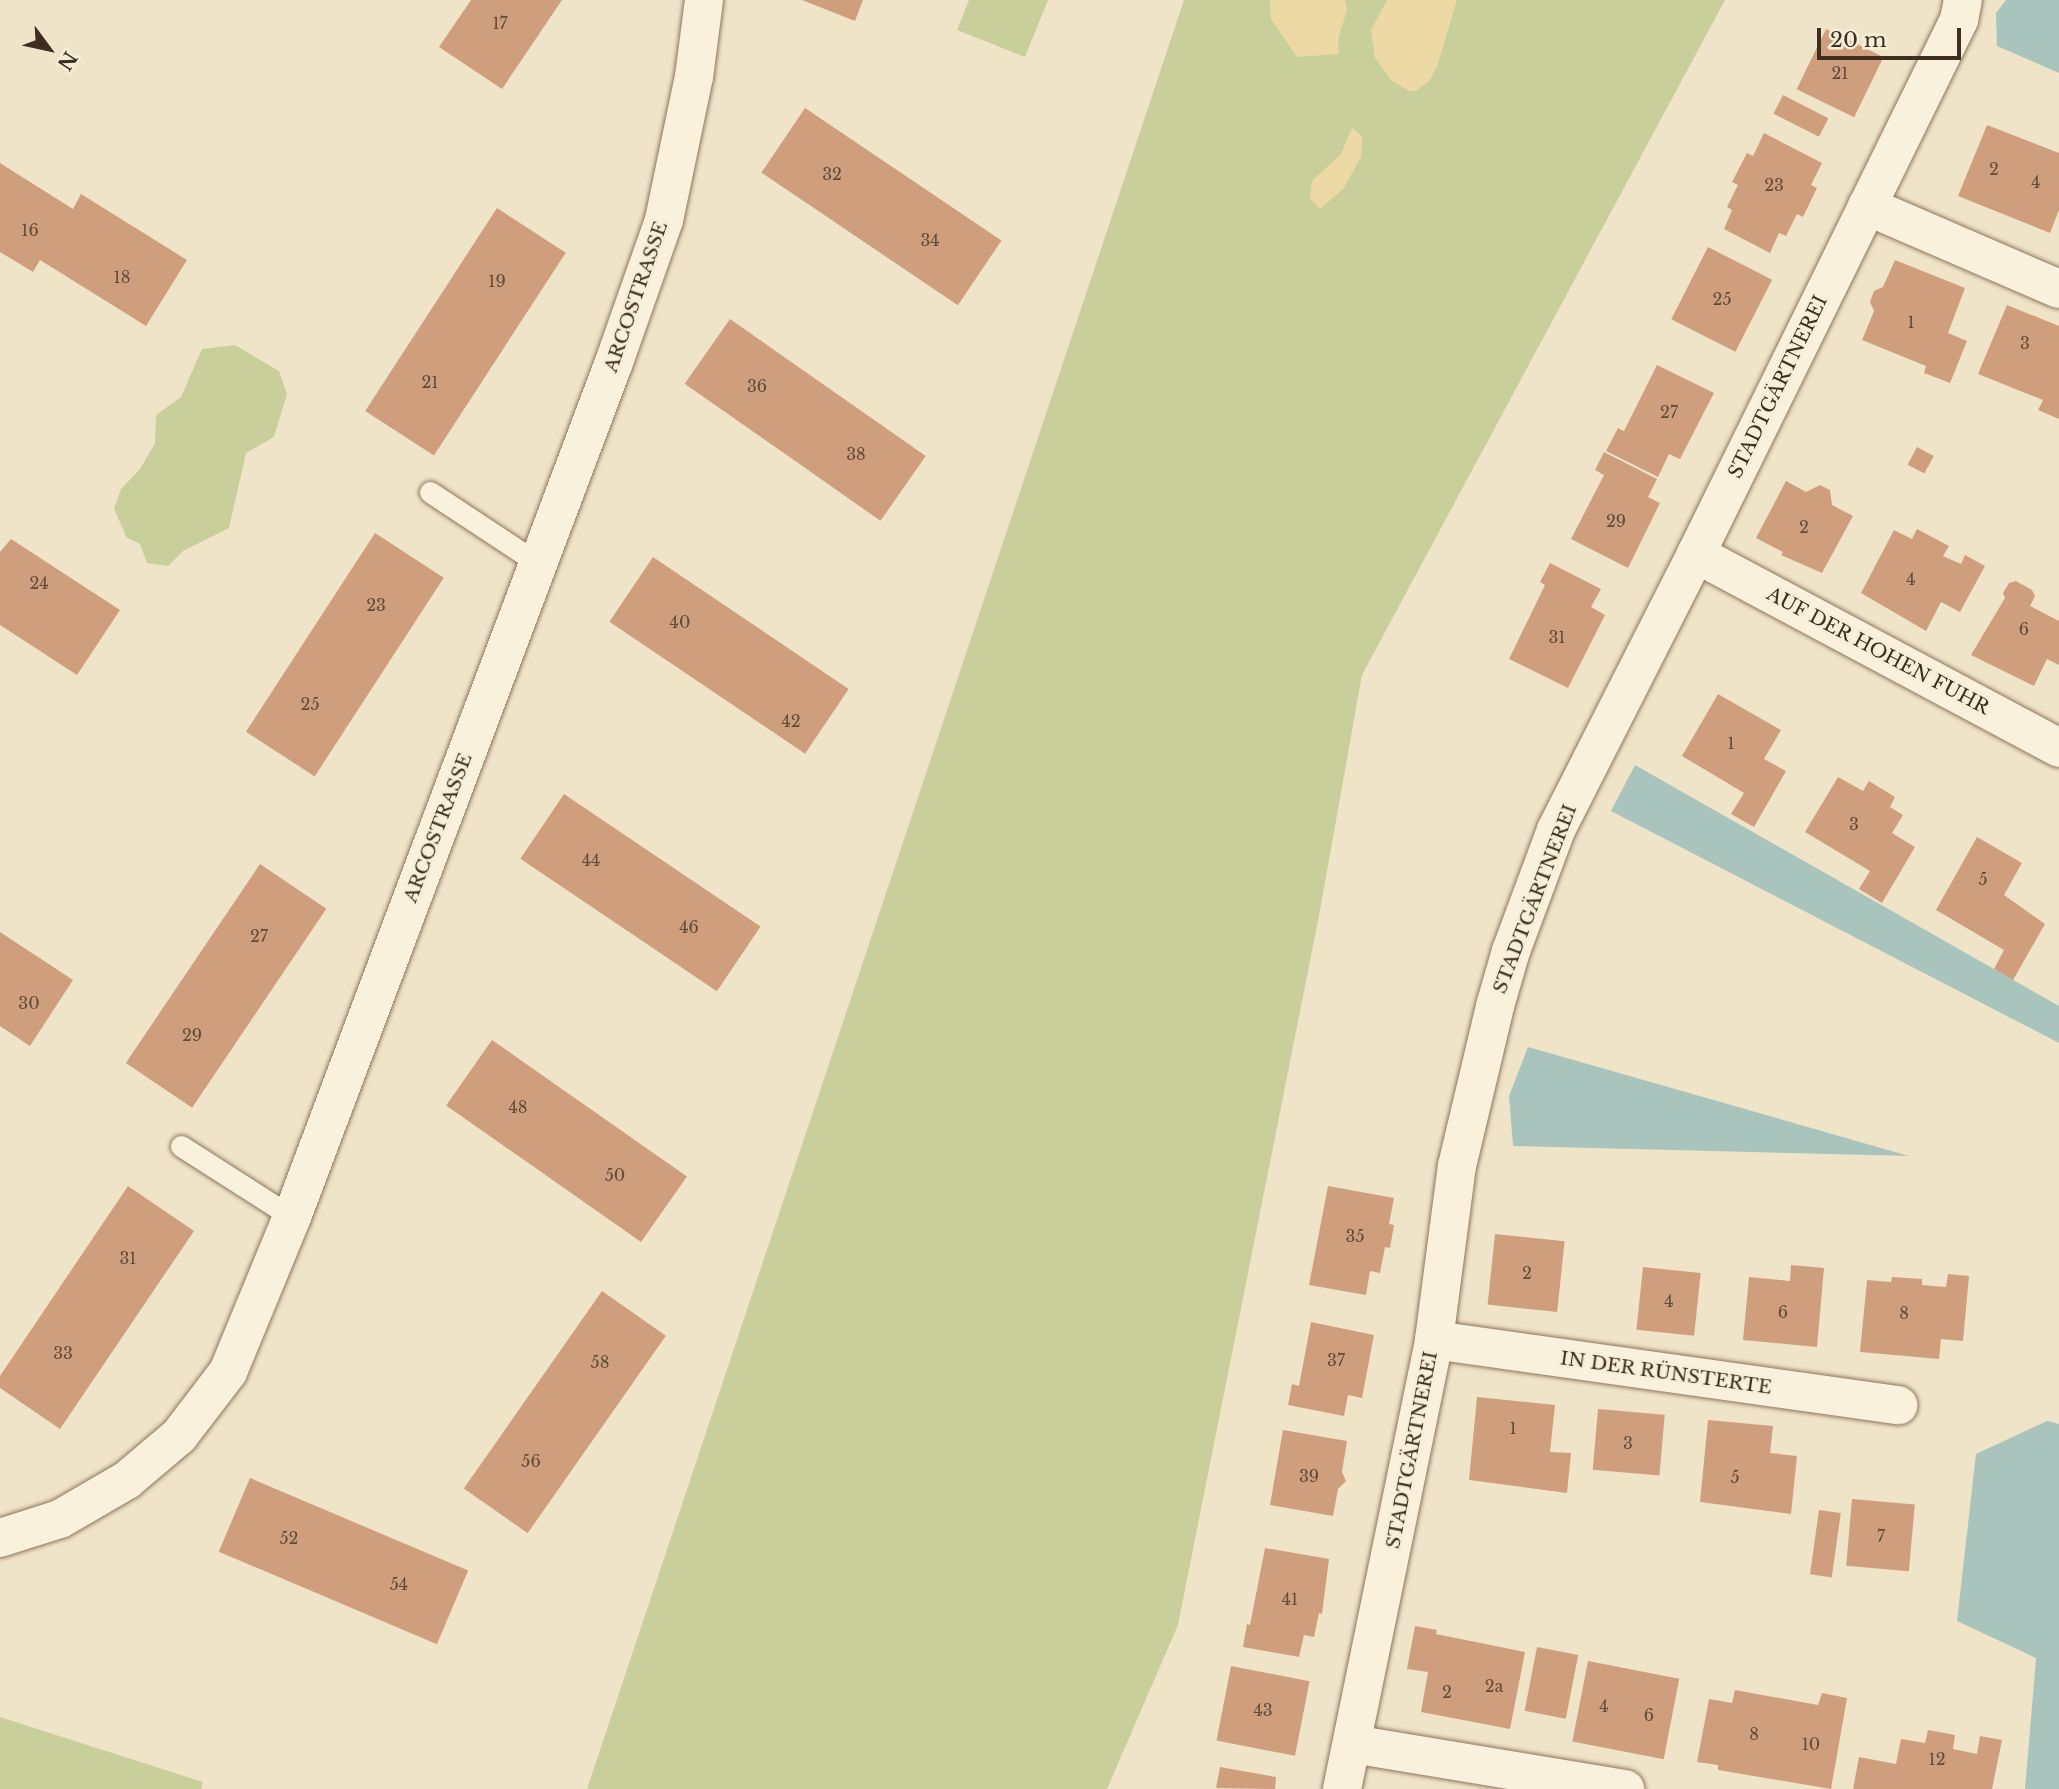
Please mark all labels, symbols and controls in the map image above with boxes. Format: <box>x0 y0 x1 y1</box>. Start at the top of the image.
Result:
house number: 17 <box>492 13 508 33</box>
north arrow <box>14 14 84 84</box>
scale bar <box>1821 14 1965 58</box>
text: 20 m <box>1830 27 1887 53</box>
text: N <box>53 47 82 74</box>
house number: 21 <box>1832 63 1848 83</box>
house number: 2 <box>1989 159 1999 179</box>
house number: 32 <box>822 164 842 184</box>
house number: 4 <box>2031 172 2041 192</box>
house number: 23 <box>1764 175 1784 195</box>
street label: ARCOSTRASSE <box>600 219 672 375</box>
house number: 16 <box>21 220 39 240</box>
house number: 34 <box>920 230 940 250</box>
house number: 18 <box>114 267 130 287</box>
house number: 19 <box>488 271 506 291</box>
house number: 25 <box>1713 289 1731 309</box>
street label: STADTGÄRTNEREI <box>1724 292 1832 482</box>
house number: 1 <box>1907 312 1915 332</box>
house number: 3 <box>2020 333 2030 353</box>
house number: 21 <box>422 372 438 392</box>
house number: 36 <box>747 376 767 396</box>
house number: 27 <box>1660 402 1678 422</box>
house number: 38 <box>846 444 866 464</box>
house number: 29 <box>1606 511 1626 531</box>
house number: 2 <box>1799 517 1809 537</box>
house number: 4 <box>1906 569 1916 589</box>
house number: 24 <box>29 573 49 593</box>
street label: AUF DER HOHEN FUHR <box>1762 582 1994 720</box>
house number: 23 <box>366 595 386 615</box>
house number: 40 <box>670 612 690 632</box>
house number: 6 <box>2019 619 2029 639</box>
house number: 31 <box>1549 627 1565 647</box>
house number: 25 <box>301 694 319 714</box>
house number: 42 <box>781 711 801 731</box>
house number: 1 <box>1727 733 1735 753</box>
street label: ARCOSTRASSE <box>399 750 477 906</box>
street label: STADTGÄRTNEREI <box>1488 801 1582 997</box>
house number: 3 <box>1849 814 1859 834</box>
house number: 44 <box>582 850 600 870</box>
house number: 5 <box>1978 869 1988 889</box>
house number: 46 <box>679 917 699 937</box>
house number: 27 <box>250 926 268 946</box>
house number: 30 <box>18 993 40 1013</box>
house number: 29 <box>182 1025 202 1045</box>
house number: 48 <box>508 1097 528 1117</box>
house number: 50 <box>605 1165 625 1185</box>
house number: 35 <box>1346 1226 1364 1246</box>
house number: 31 <box>120 1248 136 1268</box>
house number: 2 <box>1522 1263 1532 1283</box>
house number: 4 <box>1664 1291 1674 1311</box>
house number: 6 <box>1778 1302 1788 1322</box>
house number: 8 <box>1899 1303 1909 1323</box>
house number: 33 <box>53 1343 73 1363</box>
street label: IN DER RÜNSTERTE <box>1558 1347 1774 1399</box>
street label: STADTGÄRTNEREI <box>1382 1349 1442 1551</box>
house number: 37 <box>1327 1350 1345 1370</box>
house number: 58 <box>591 1352 609 1372</box>
house number: 1 <box>1509 1418 1517 1438</box>
house number: 3 <box>1623 1433 1633 1453</box>
house number: 56 <box>521 1451 541 1471</box>
house number: 39 <box>1299 1466 1319 1486</box>
house number: 5 <box>1730 1467 1740 1487</box>
house number: 7 <box>1877 1526 1885 1546</box>
house number: 52 <box>280 1528 298 1548</box>
house number: 54 <box>390 1574 408 1594</box>
house number: 41 <box>1282 1589 1298 1609</box>
house number: 2a <box>1485 1676 1503 1696</box>
house number: 2 <box>1442 1682 1452 1702</box>
house number: 4 <box>1599 1696 1609 1716</box>
house number: 43 <box>1253 1700 1273 1720</box>
house number: 6 <box>1644 1705 1654 1725</box>
house number: 8 <box>1749 1724 1759 1744</box>
house number: 10 <box>1802 1734 1820 1754</box>
house number: 12 <box>1929 1749 1945 1769</box>

